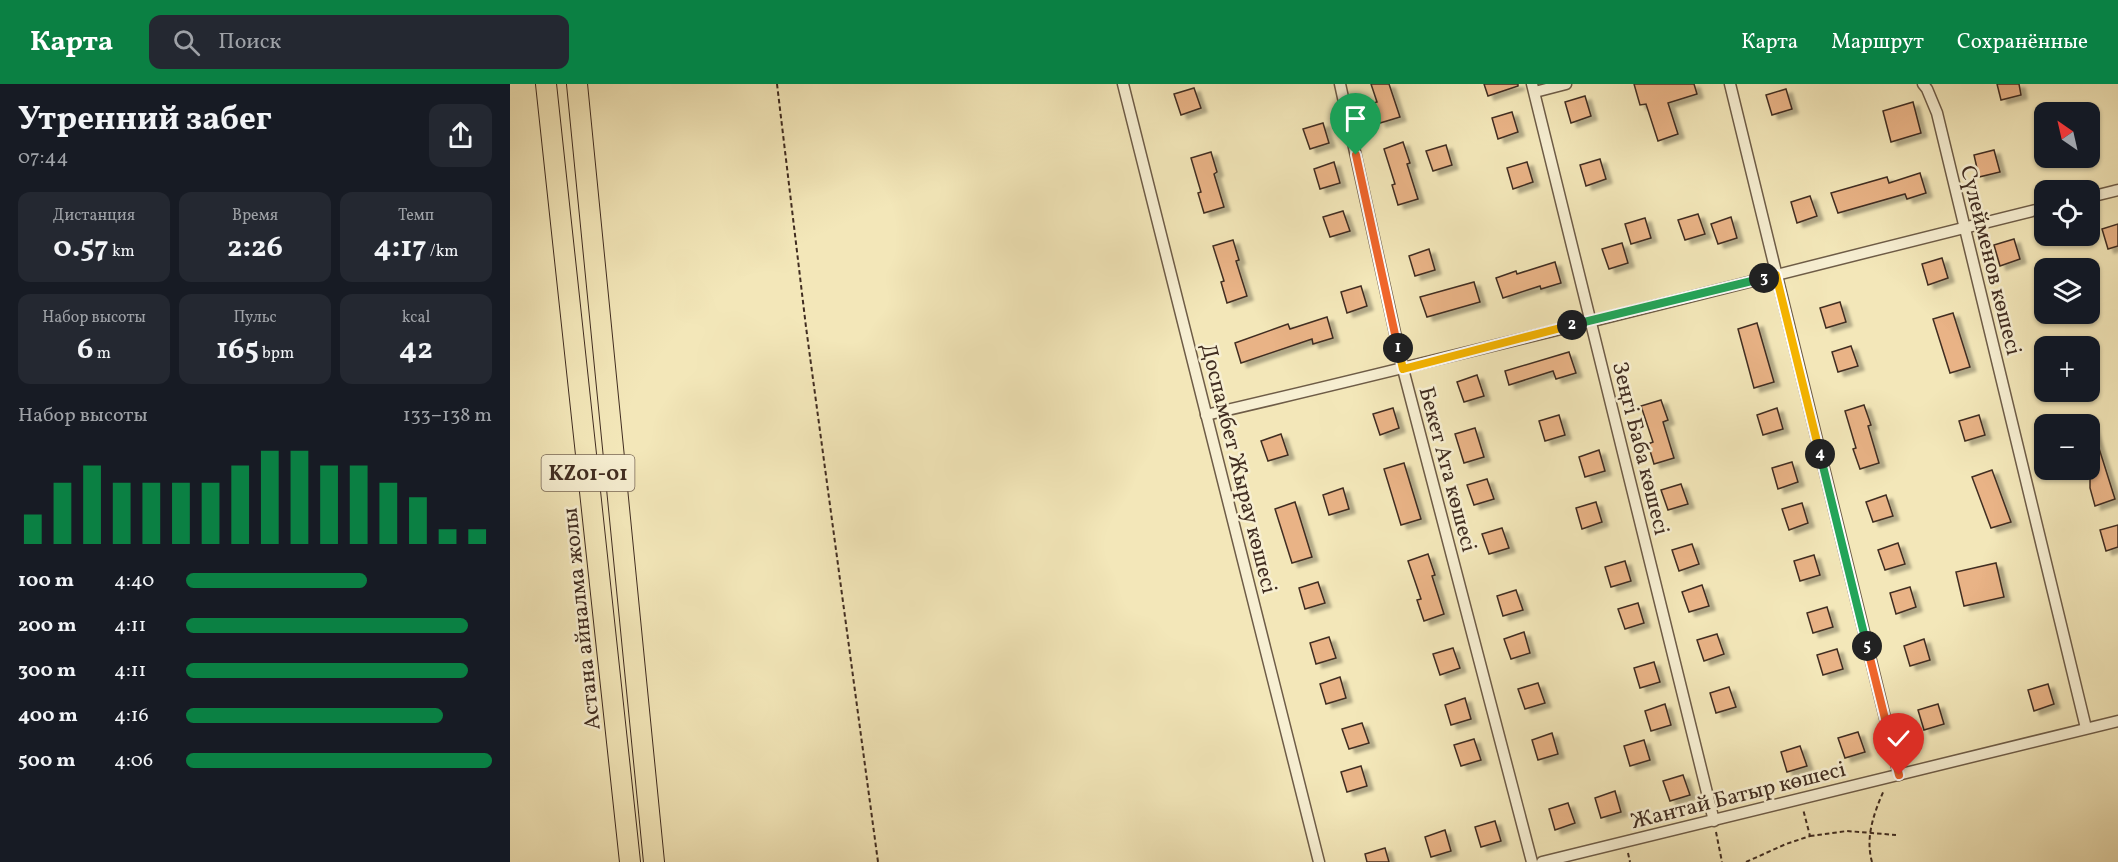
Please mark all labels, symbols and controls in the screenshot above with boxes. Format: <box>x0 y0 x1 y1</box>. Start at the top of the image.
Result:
search box <box>149 15 569 69</box>
text: Карта <box>30 23 113 62</box>
icon: search <box>170 26 203 59</box>
text: Поиск <box>218 27 281 58</box>
text: Карта <box>1741 28 1798 57</box>
text: Маршрут <box>1831 28 1924 57</box>
text: Сохранённые <box>1957 28 2088 57</box>
pin <box>1330 93 1381 155</box>
text: Утренний забег <box>18 98 272 144</box>
icon: arrive <box>1339 102 1372 135</box>
north arrow <box>2034 102 2100 168</box>
map controls <box>2034 102 2100 480</box>
button: share <box>429 104 492 167</box>
text: 07:44 <box>18 144 68 172</box>
street label: Сүлейменов көшесі <box>1951 162 2028 359</box>
button: locate <box>2034 180 2100 246</box>
text: Дистанция <box>53 205 135 227</box>
text: Время <box>232 205 278 227</box>
text: Темп <box>398 205 434 227</box>
text: 0.57 <box>53 227 109 269</box>
text: 2:26 <box>227 227 283 269</box>
text: 4:17 <box>373 227 427 269</box>
text: km <box>109 241 135 263</box>
text: /km <box>427 241 459 263</box>
button: layers <box>2034 258 2100 324</box>
pin: 3 <box>1749 263 1779 293</box>
text: 3 <box>1760 267 1768 289</box>
text: Набор высоты <box>42 307 146 329</box>
text: Пульс <box>233 307 277 329</box>
text: kcal <box>402 307 430 329</box>
pin: 2 <box>1557 310 1587 340</box>
text: 2 <box>1568 314 1576 336</box>
text: 6 <box>77 329 94 371</box>
text: 165 <box>216 329 259 371</box>
text: 42 <box>399 329 433 371</box>
pin: 1 <box>1383 333 1413 363</box>
button: + <box>2034 336 2100 402</box>
text: 1 <box>1395 337 1401 359</box>
street label: Доспамбет Жырау көшесі <box>1191 340 1284 597</box>
text: m <box>94 343 111 365</box>
text: bpm <box>259 343 294 365</box>
street label: Зеңгі Баба көшесі <box>1603 359 1676 539</box>
street label: Бекет Ата көшесі <box>1410 384 1484 556</box>
text: Набор высоты <box>18 402 148 430</box>
text: 133–138 m <box>403 402 492 430</box>
button: − <box>2034 414 2100 480</box>
pin: 4 <box>1805 439 1835 469</box>
text: 4 <box>1815 443 1825 465</box>
road number: KZ01-01 <box>542 455 634 491</box>
street label: Астана айналма жолы <box>555 506 610 731</box>
text: 100 m <box>18 567 74 595</box>
text: 4:40 <box>114 567 154 595</box>
text: 200 m <box>18 612 76 640</box>
text: 4:11 <box>114 612 146 640</box>
pin: 5 <box>1852 631 1882 661</box>
text: 5 <box>1863 635 1871 657</box>
text: 300 m <box>18 657 76 685</box>
text: 4:11 <box>114 657 146 685</box>
text: 400 m <box>18 702 78 730</box>
text: 4:16 <box>114 702 149 730</box>
pin <box>1873 713 1924 775</box>
icon: check <box>1882 722 1915 755</box>
text: 500 m <box>18 747 76 775</box>
text: 4:06 <box>114 747 153 775</box>
street label: Жантай Батыр көшесі <box>1628 755 1849 838</box>

